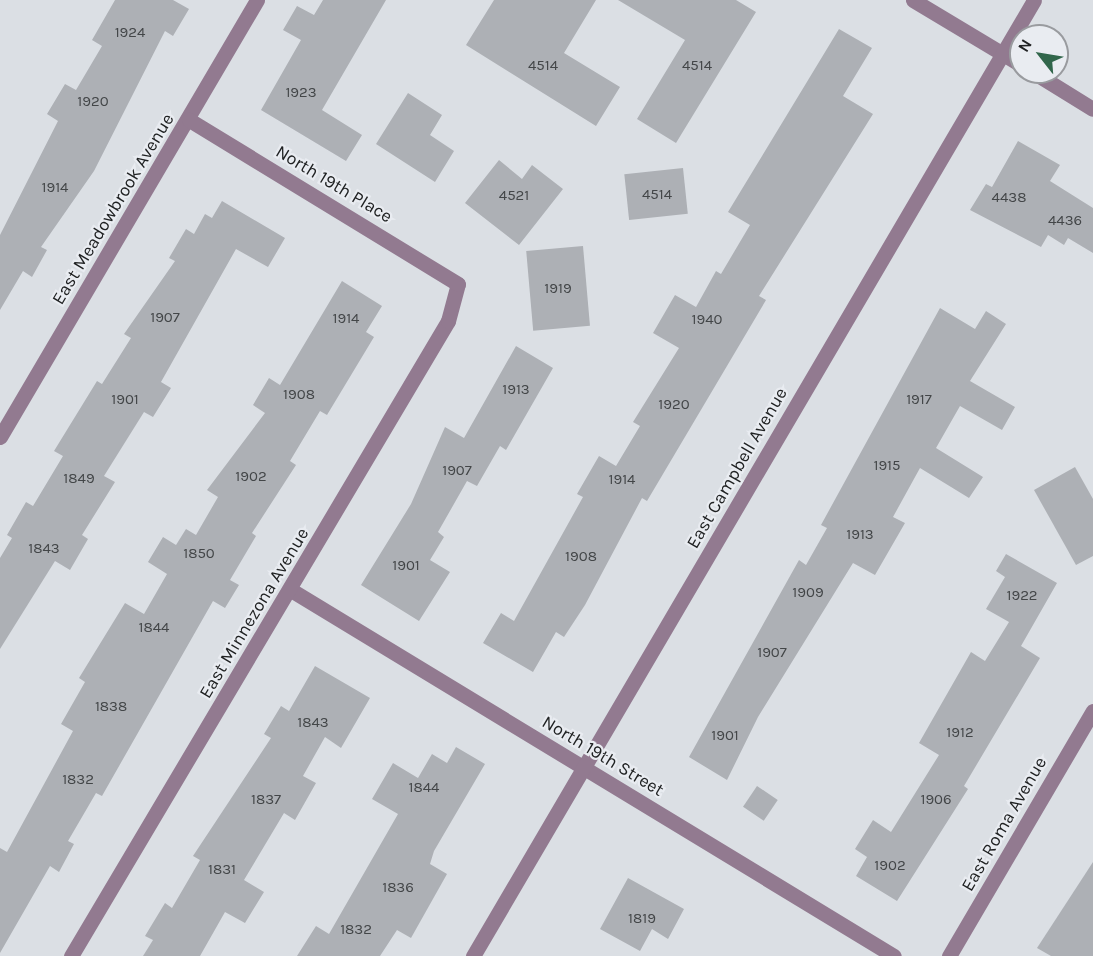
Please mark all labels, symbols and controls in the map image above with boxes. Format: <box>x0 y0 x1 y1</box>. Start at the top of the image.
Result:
house number: 1924 <box>115 24 145 42</box>
north arrow <box>1009 24 1069 84</box>
text: N <box>1014 36 1036 55</box>
house number: 4514 <box>528 57 558 75</box>
house number: 4514 <box>682 57 712 75</box>
house number: 1923 <box>285 84 317 102</box>
house number: 1920 <box>77 93 109 111</box>
street label: East Meadowbrook Avenue <box>47 110 179 308</box>
street label: North 19th Place <box>272 141 396 227</box>
house number: 1914 <box>42 179 68 197</box>
house number: 4514 <box>642 186 672 204</box>
house number: 4521 <box>499 187 529 205</box>
house number: 4438 <box>992 189 1026 207</box>
house number: 4436 <box>1048 212 1082 230</box>
house number: 1919 <box>544 280 572 298</box>
house number: 1907 <box>150 309 180 327</box>
house number: 1914 <box>333 310 359 328</box>
house number: 1940 <box>692 311 722 329</box>
house number: 1913 <box>502 381 530 399</box>
street label: East Campbell Avenue <box>682 384 792 552</box>
house number: 1908 <box>283 386 315 404</box>
house number: 1901 <box>111 391 139 409</box>
house number: 1917 <box>906 391 932 409</box>
house number: 1920 <box>658 396 690 414</box>
house number: 1915 <box>873 457 901 475</box>
house number: 1907 <box>442 462 472 480</box>
house number: 1902 <box>235 468 267 486</box>
house number: 1849 <box>63 470 95 488</box>
house number: 1914 <box>609 471 635 489</box>
street label: East Minnezona Avenue <box>195 524 313 702</box>
house number: 1913 <box>846 526 874 544</box>
house number: 1843 <box>28 540 60 558</box>
house number: 1850 <box>183 545 215 563</box>
house number: 1908 <box>565 548 597 566</box>
house number: 1901 <box>392 557 420 575</box>
house number: 1909 <box>792 584 824 602</box>
house number: 1922 <box>1006 587 1038 605</box>
house number: 1844 <box>139 619 169 637</box>
house number: 1907 <box>757 644 787 662</box>
house number: 1838 <box>95 698 127 716</box>
street label: North 19th Street <box>538 711 668 801</box>
house number: 1843 <box>297 714 329 732</box>
house number: 1912 <box>946 724 974 742</box>
house number: 1901 <box>711 727 739 745</box>
street label: East Roma Avenue <box>957 753 1051 895</box>
house number: 1832 <box>62 771 94 789</box>
house number: 1844 <box>409 779 439 797</box>
house number: 1837 <box>251 791 281 809</box>
house number: 1906 <box>920 791 952 809</box>
house number: 1902 <box>874 857 906 875</box>
house number: 1831 <box>208 861 236 879</box>
house number: 1836 <box>382 879 414 897</box>
house number: 1819 <box>628 910 656 928</box>
house number: 1832 <box>340 921 372 939</box>

